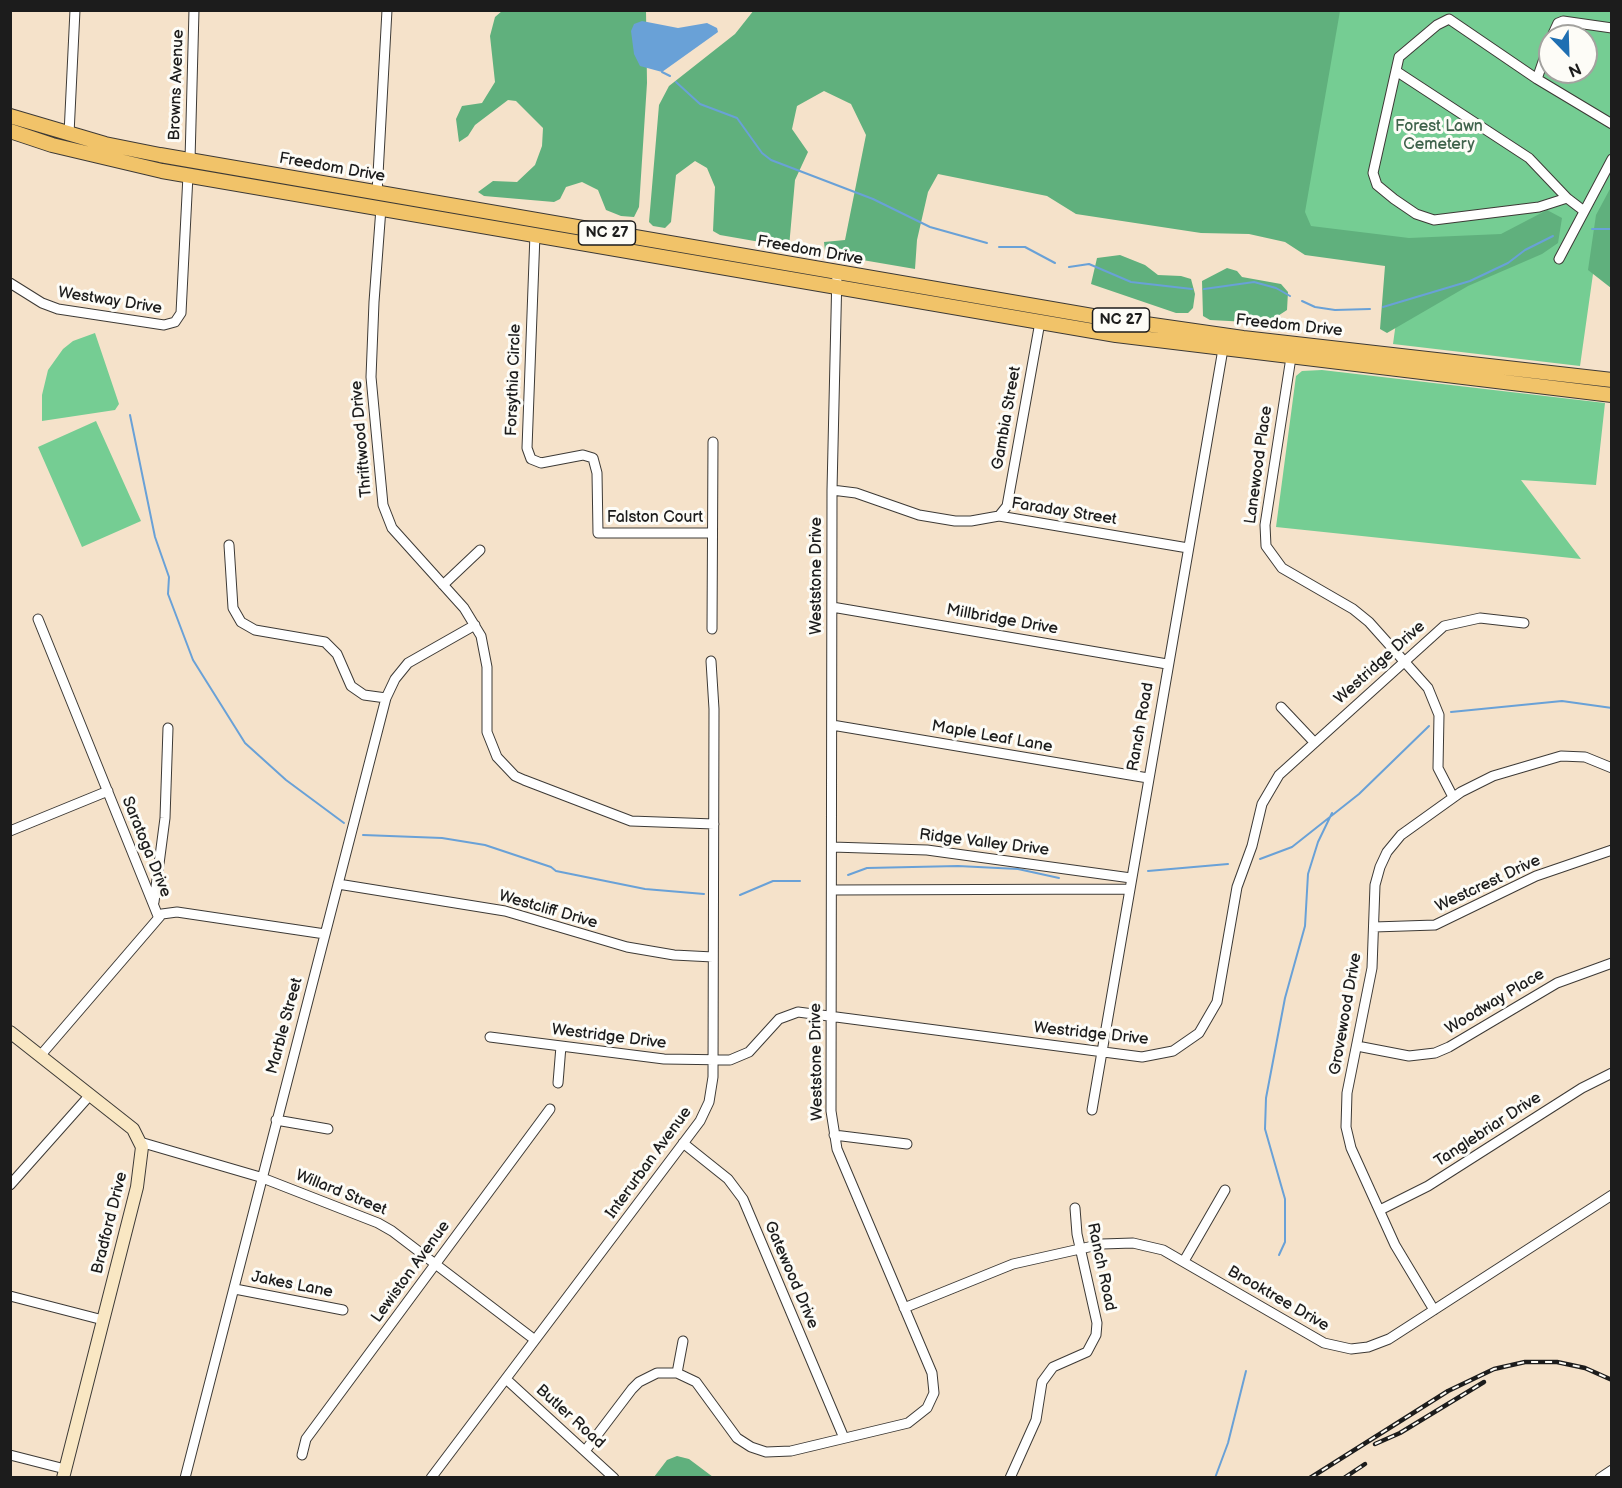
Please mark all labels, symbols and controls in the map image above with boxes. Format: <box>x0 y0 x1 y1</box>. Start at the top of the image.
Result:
north arrow <box>1538 24 1598 84</box>
street label: Browns Avenue <box>165 29 189 141</box>
text: N <box>1565 58 1584 80</box>
park label: Forest Lawn Cemetery <box>1395 117 1483 155</box>
street label: Freedom Drive <box>277 149 387 187</box>
road number: NC 27 <box>578 221 636 245</box>
street label: Freedom Drive <box>755 232 865 270</box>
street label: Westway Drive <box>57 283 163 319</box>
road number: NC 27 <box>1092 308 1150 332</box>
street label: Freedom Drive <box>1235 311 1343 341</box>
street label: Forsythia Circle <box>502 324 526 436</box>
street label: Gambia Street <box>988 365 1026 471</box>
street label: Thriftwood Drive <box>347 380 377 498</box>
street label: Lanewood Place <box>1241 405 1277 525</box>
street label: Faraday Street <box>1010 494 1118 530</box>
street label: Falston Court <box>607 508 703 528</box>
street label: Weststone Drive <box>807 517 827 635</box>
street label: Millbridge Drive <box>945 601 1059 639</box>
street label: Westridge Drive <box>1331 617 1429 709</box>
street label: Ranch Road <box>1124 681 1158 773</box>
street label: Maple Leaf Lane <box>930 717 1054 757</box>
street label: Saratoga Drive <box>117 794 175 900</box>
street label: Ridge Valley Drive <box>918 826 1050 860</box>
street label: Westcrest Drive <box>1432 851 1544 917</box>
street label: Westcliff Drive <box>496 887 600 933</box>
street label: Grovewood Drive <box>1326 952 1366 1076</box>
street label: Woodway Place <box>1442 965 1548 1039</box>
street label: Marble Street <box>263 976 307 1076</box>
street label: Weststone Drive <box>806 1003 828 1121</box>
street label: Westridge Drive <box>1033 1018 1149 1050</box>
street label: Westridge Drive <box>551 1020 667 1054</box>
street label: Tanglebriar Drive <box>1431 1088 1545 1172</box>
street label: Interurban Avenue <box>602 1103 696 1223</box>
street label: Willard Street <box>293 1166 389 1220</box>
street label: Bradford Drive <box>88 1170 132 1276</box>
street label: Lewiston Avenue <box>368 1217 454 1327</box>
street label: Gatewood Drive <box>760 1218 822 1332</box>
street label: Ranch Road <box>1082 1221 1120 1313</box>
street label: Brooktree Drive <box>1224 1262 1332 1336</box>
street label: Jakes Lane <box>250 1268 334 1302</box>
street label: Butler Road <box>531 1381 609 1453</box>

